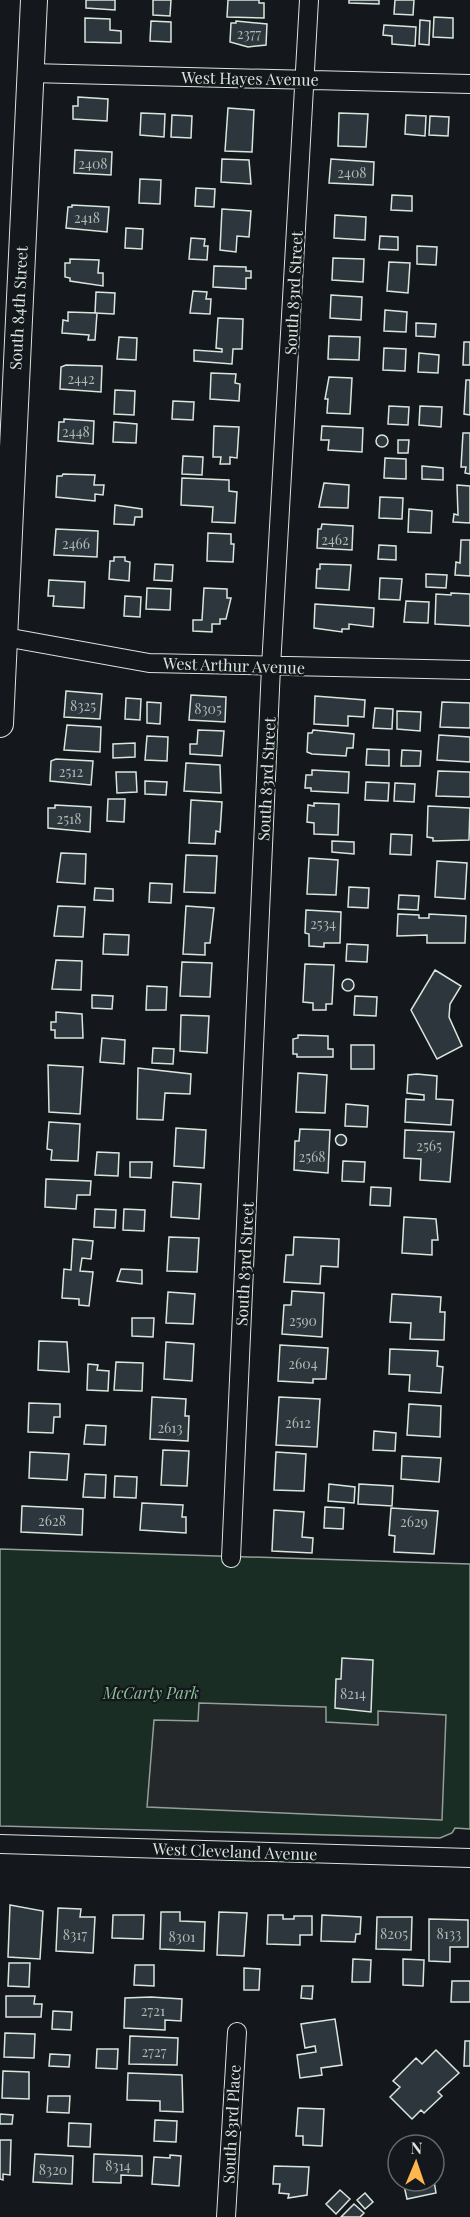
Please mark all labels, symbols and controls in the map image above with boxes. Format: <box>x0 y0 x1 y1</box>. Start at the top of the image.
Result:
house number: 2377 <box>237 24 262 43</box>
street label: West Hayes Avenue <box>180 66 319 90</box>
house number: 2408 <box>78 154 108 173</box>
house number: 2408 <box>337 163 367 182</box>
house number: 2418 <box>74 208 100 227</box>
street label: South 83rd Street <box>279 230 307 356</box>
street label: South 84th Street <box>4 245 32 370</box>
house number: 2442 <box>67 369 95 388</box>
house number: 2448 <box>62 422 90 441</box>
house number: 2462 <box>321 530 349 549</box>
house number: 2466 <box>62 534 90 553</box>
street label: West Arthur Avenue <box>162 652 305 678</box>
house number: 8325 <box>70 696 96 715</box>
house number: 8305 <box>194 699 222 718</box>
street label: South 83rd Street <box>252 716 280 842</box>
house number: 2512 <box>59 762 83 781</box>
house number: 2518 <box>57 809 81 828</box>
house number: 2534 <box>310 914 336 933</box>
house number: 2565 <box>416 1136 442 1155</box>
house number: 2568 <box>298 1147 326 1166</box>
street label: South 83rd Street <box>230 1201 258 1327</box>
house number: 2590 <box>289 1311 317 1330</box>
house number: 2604 <box>288 1354 318 1373</box>
house number: 2612 <box>285 1413 311 1432</box>
house number: 2613 <box>157 1418 183 1437</box>
house number: 2628 <box>38 1511 66 1530</box>
house number: 2629 <box>400 1512 428 1531</box>
park label: McCarty Park <box>102 1682 199 1703</box>
house number: 8214 <box>340 1684 366 1703</box>
street label: West Cleveland Avenue <box>151 1838 318 1864</box>
house number: 8205 <box>380 1924 408 1943</box>
house number: 8133 <box>437 1924 461 1943</box>
house number: 8317 <box>63 1925 87 1944</box>
house number: 8301 <box>168 1927 196 1946</box>
house number: 2721 <box>141 2001 165 2020</box>
house number: 2727 <box>142 2042 167 2061</box>
street label: South 83rd Place <box>217 2064 245 2184</box>
north arrow <box>386 2133 446 2193</box>
text: N <box>410 2137 423 2158</box>
house number: 8314 <box>105 2156 131 2175</box>
house number: 8320 <box>39 2160 67 2179</box>

